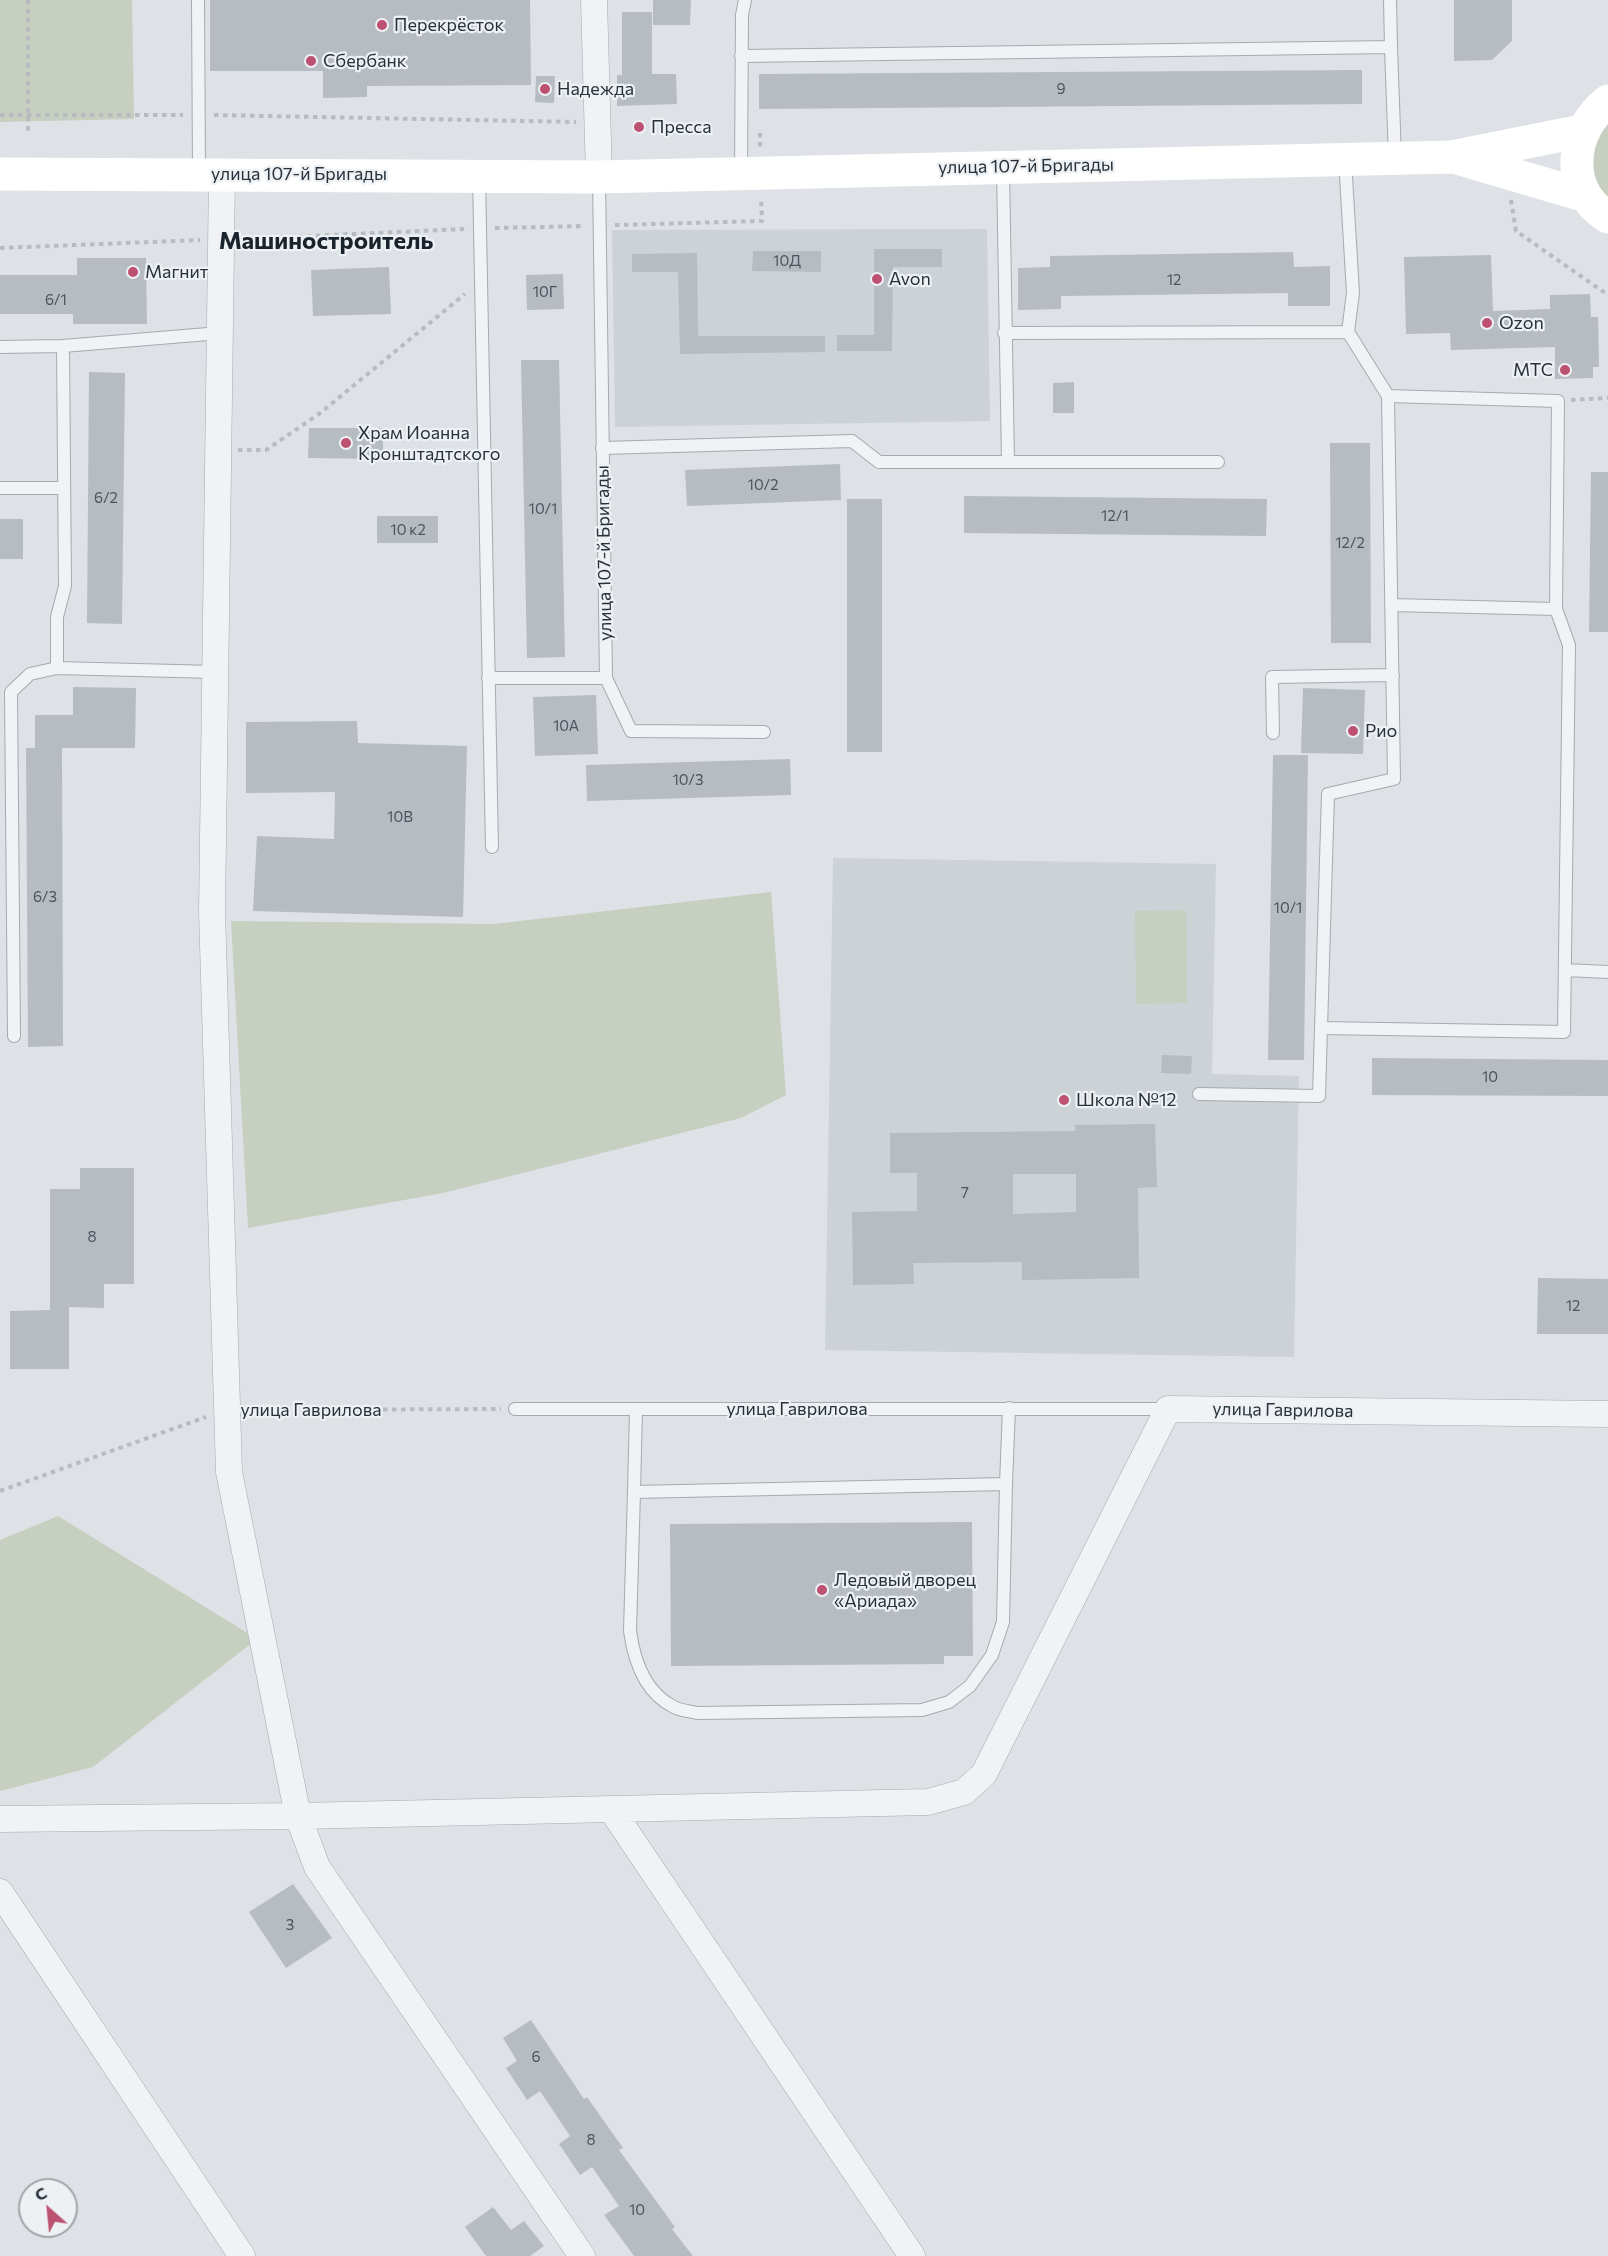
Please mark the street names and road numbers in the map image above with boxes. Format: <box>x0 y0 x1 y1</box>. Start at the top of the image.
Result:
street label: улица 107-й Бригады <box>938 154 1114 178</box>
street label: улица 107-й Бригады <box>211 163 387 185</box>
street label: улица 107-й Бригады <box>592 465 616 641</box>
street label: улица Гаврилова <box>726 1398 868 1420</box>
street label: улица Гаврилова <box>1212 1398 1354 1422</box>
street label: улица Гаврилова <box>240 1399 382 1421</box>

